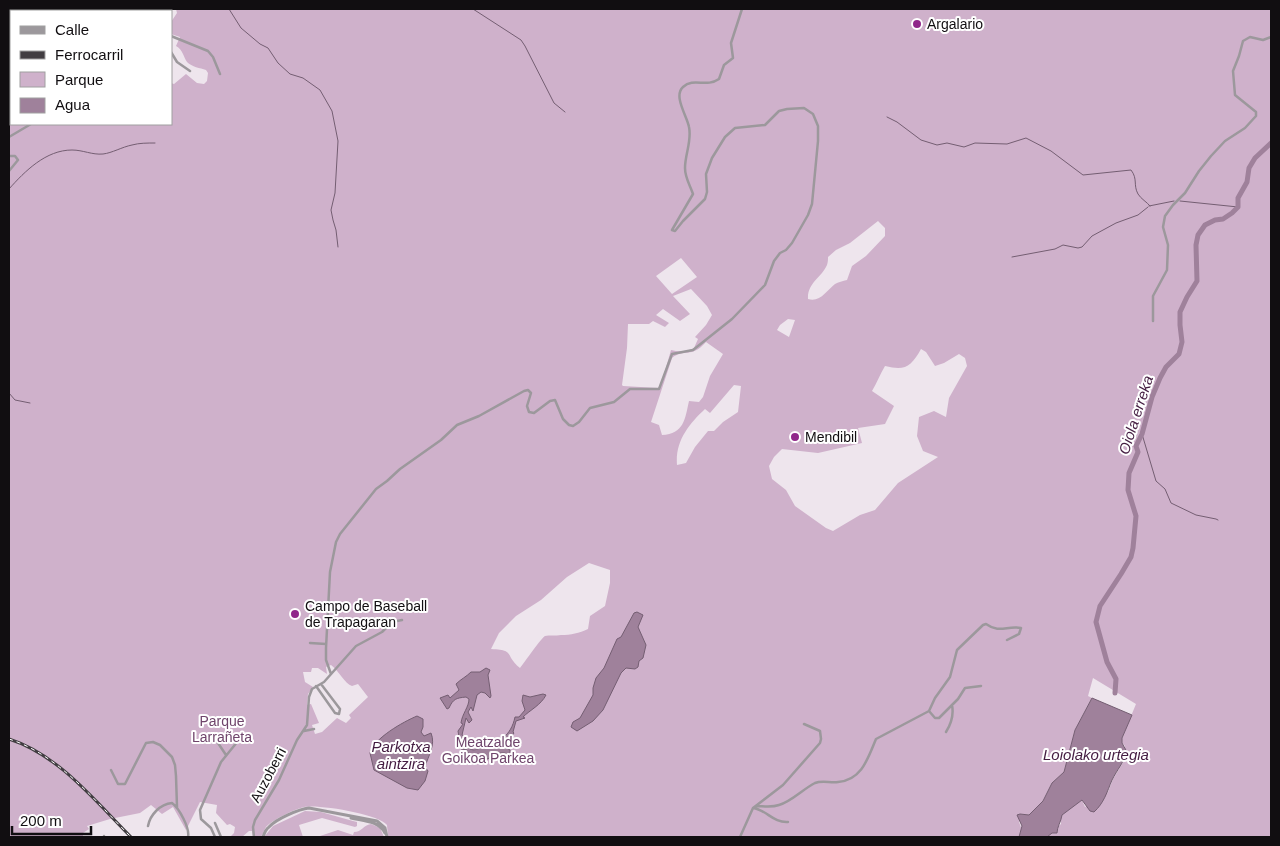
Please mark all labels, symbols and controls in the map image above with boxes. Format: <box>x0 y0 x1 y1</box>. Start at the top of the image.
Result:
legend <box>10 10 172 125</box>
place label: Argalario <box>927 16 983 32</box>
marker: Argalario <box>911 18 923 30</box>
text: Calle <box>55 21 89 38</box>
text: Ferrocarril <box>55 46 123 63</box>
text: Parque <box>55 71 103 88</box>
text: Agua <box>55 96 91 113</box>
water label: Oiola erreka <box>1115 373 1156 456</box>
place label: Mendibil <box>805 429 857 445</box>
marker: Mendibil <box>789 431 801 443</box>
place label: Campo de Baseball de Trapagaran <box>305 598 427 630</box>
marker: Campo de Baseball de Trapagaran <box>289 608 301 620</box>
park label: Parque Larrañeta <box>192 713 252 745</box>
park label: Meatzalde Goikoa Parkea <box>442 734 535 766</box>
water label: Parkotxa aintzira <box>371 738 431 772</box>
street label: Auzoberri <box>247 745 289 805</box>
water label: Loiolako urtegia <box>1043 746 1149 763</box>
scale bar <box>12 804 91 836</box>
text: 200 m <box>20 812 62 829</box>

